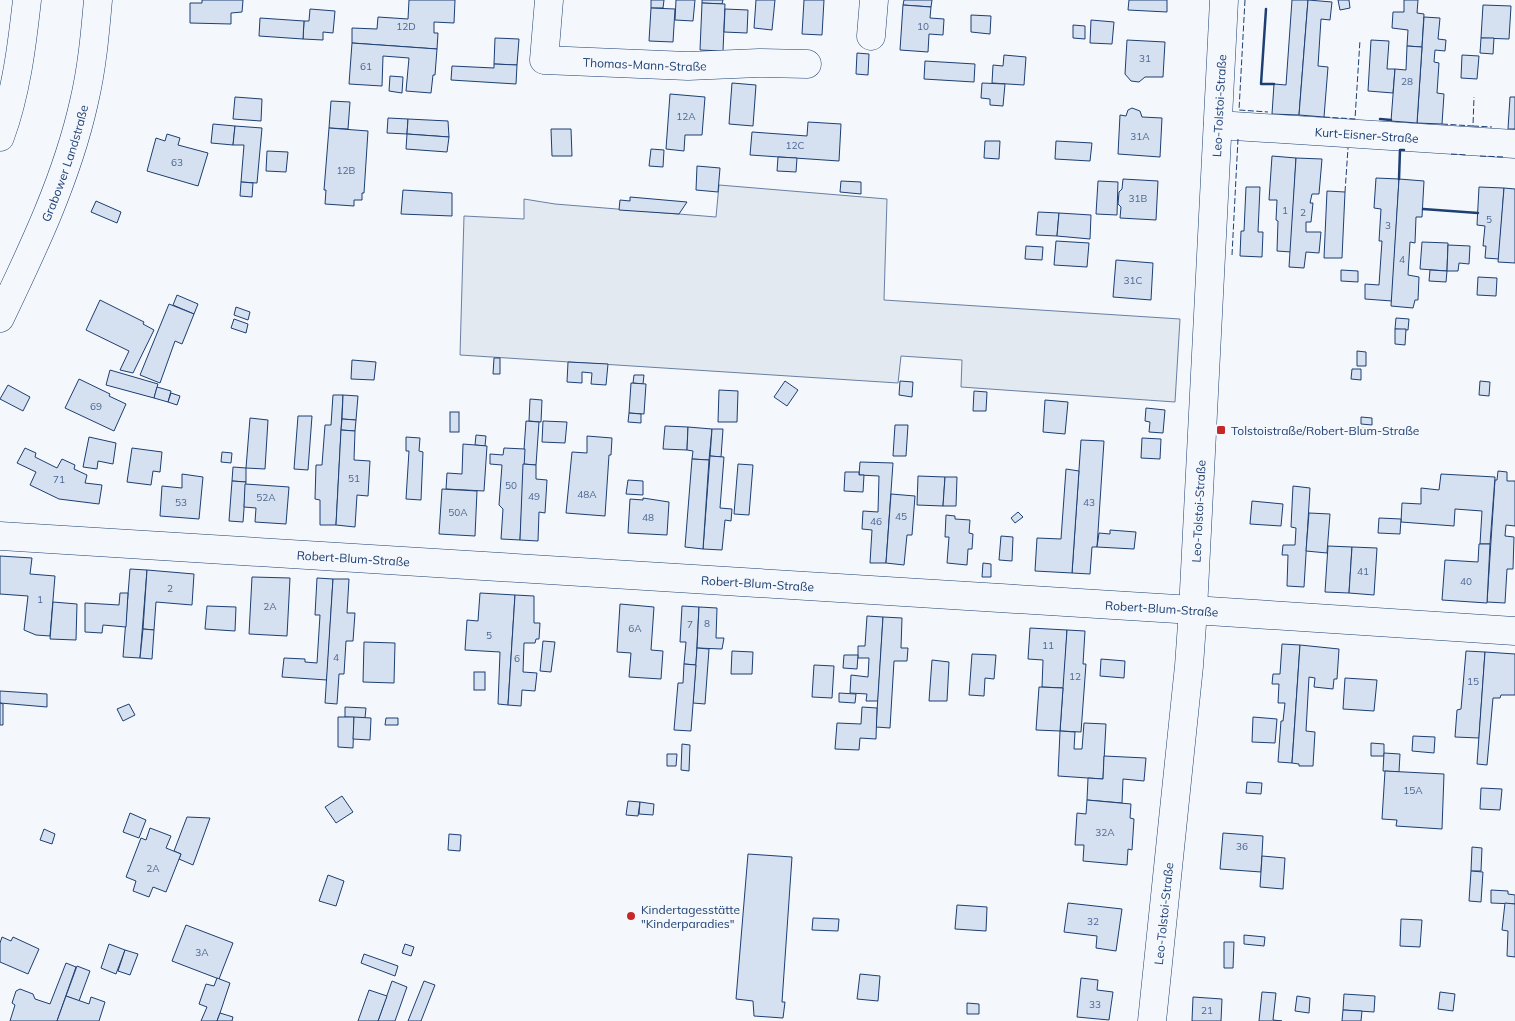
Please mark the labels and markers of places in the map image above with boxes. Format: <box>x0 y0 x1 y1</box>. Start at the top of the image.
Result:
place label: Tolstoistraße/Robert-Blum-Straße <box>1231 423 1419 438</box>
marker: Tolstoistraße/Robert-Blum-Straße <box>1215 424 1227 436</box>
place label: Kindertagesstätte "Kinderparadies" <box>641 902 740 931</box>
marker: Kindertagesstätte "Kinderparadies" <box>625 910 637 922</box>

